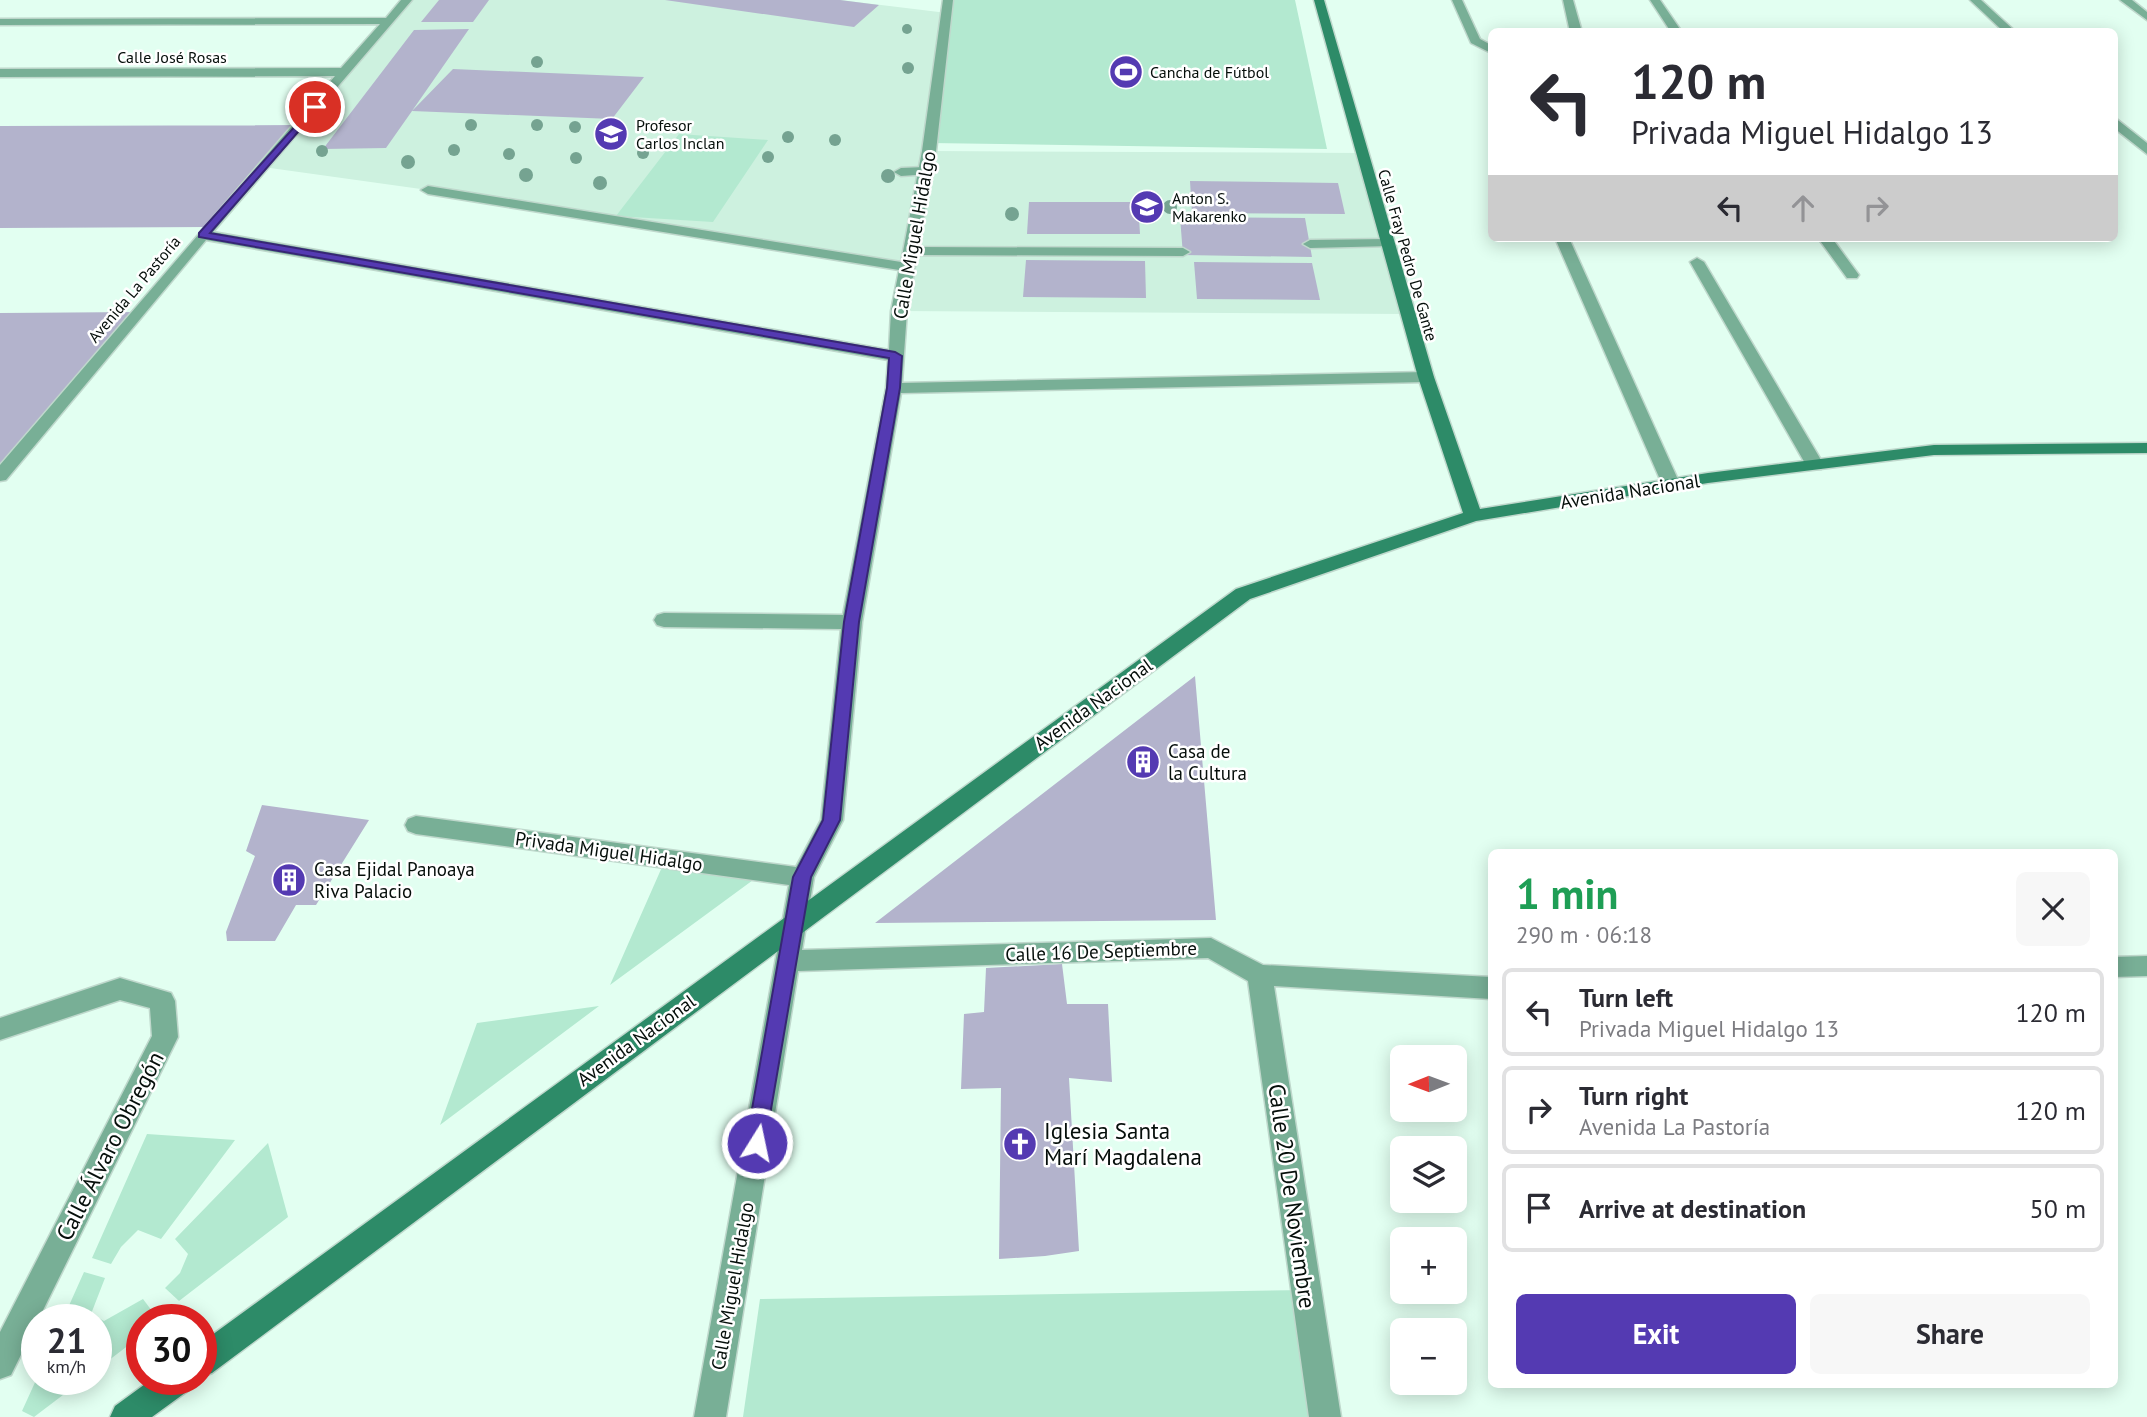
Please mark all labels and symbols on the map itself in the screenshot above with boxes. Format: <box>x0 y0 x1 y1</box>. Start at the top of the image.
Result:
street label: Calle José Rosas <box>117 47 227 67</box>
sports icon: Cancha de Fútbol <box>1107 53 1145 91</box>
place label: Cancha de Fútbol <box>1150 62 1269 82</box>
pin <box>285 77 345 137</box>
school or university icon: Profesor Carlos Inclan <box>592 115 630 153</box>
place label: Profesor Carlos Inclan <box>636 115 724 153</box>
street label: Calle Miguel Hidalgo <box>887 149 941 321</box>
street label: Calle Fray Pedro De Gante <box>1374 167 1442 343</box>
school or university icon: Anton S. Makarenko <box>1128 188 1166 226</box>
place label: Anton S. Makarenko <box>1172 188 1247 226</box>
street label: Avenida La Pastoría <box>84 232 184 346</box>
street label: Avenida Nacional <box>1559 468 1702 514</box>
street label: Avenida Nacional <box>1029 653 1157 755</box>
place label: Casa de la Cultura <box>1168 739 1247 785</box>
building icon: Casa de la Cultura <box>1124 743 1162 781</box>
street label: Privada Miguel Hidalgo <box>514 826 704 876</box>
place label: Casa Ejidal Panoaya Riva Palacio <box>314 857 475 903</box>
building icon: Casa Ejidal Panoaya Riva Palacio <box>270 861 308 899</box>
street label: Calle 16 De Septiembre <box>1005 936 1197 966</box>
street label: Avenida Nacional <box>572 989 700 1091</box>
north arrow <box>1390 1045 1466 1122</box>
street label: Calle Álvaro Obregón <box>49 1046 170 1245</box>
street label: Calle 20 De Noviembre <box>1262 1082 1323 1310</box>
position arrow <box>720 1106 794 1180</box>
place label: Iglesia Santa Marí Magdalena <box>1044 1116 1202 1171</box>
church icon: Iglesia Santa Marí Magdalena <box>1001 1125 1039 1163</box>
street label: Calle Miguel Hidalgo <box>705 1200 759 1372</box>
speed limit sign: 30 <box>126 1304 217 1395</box>

